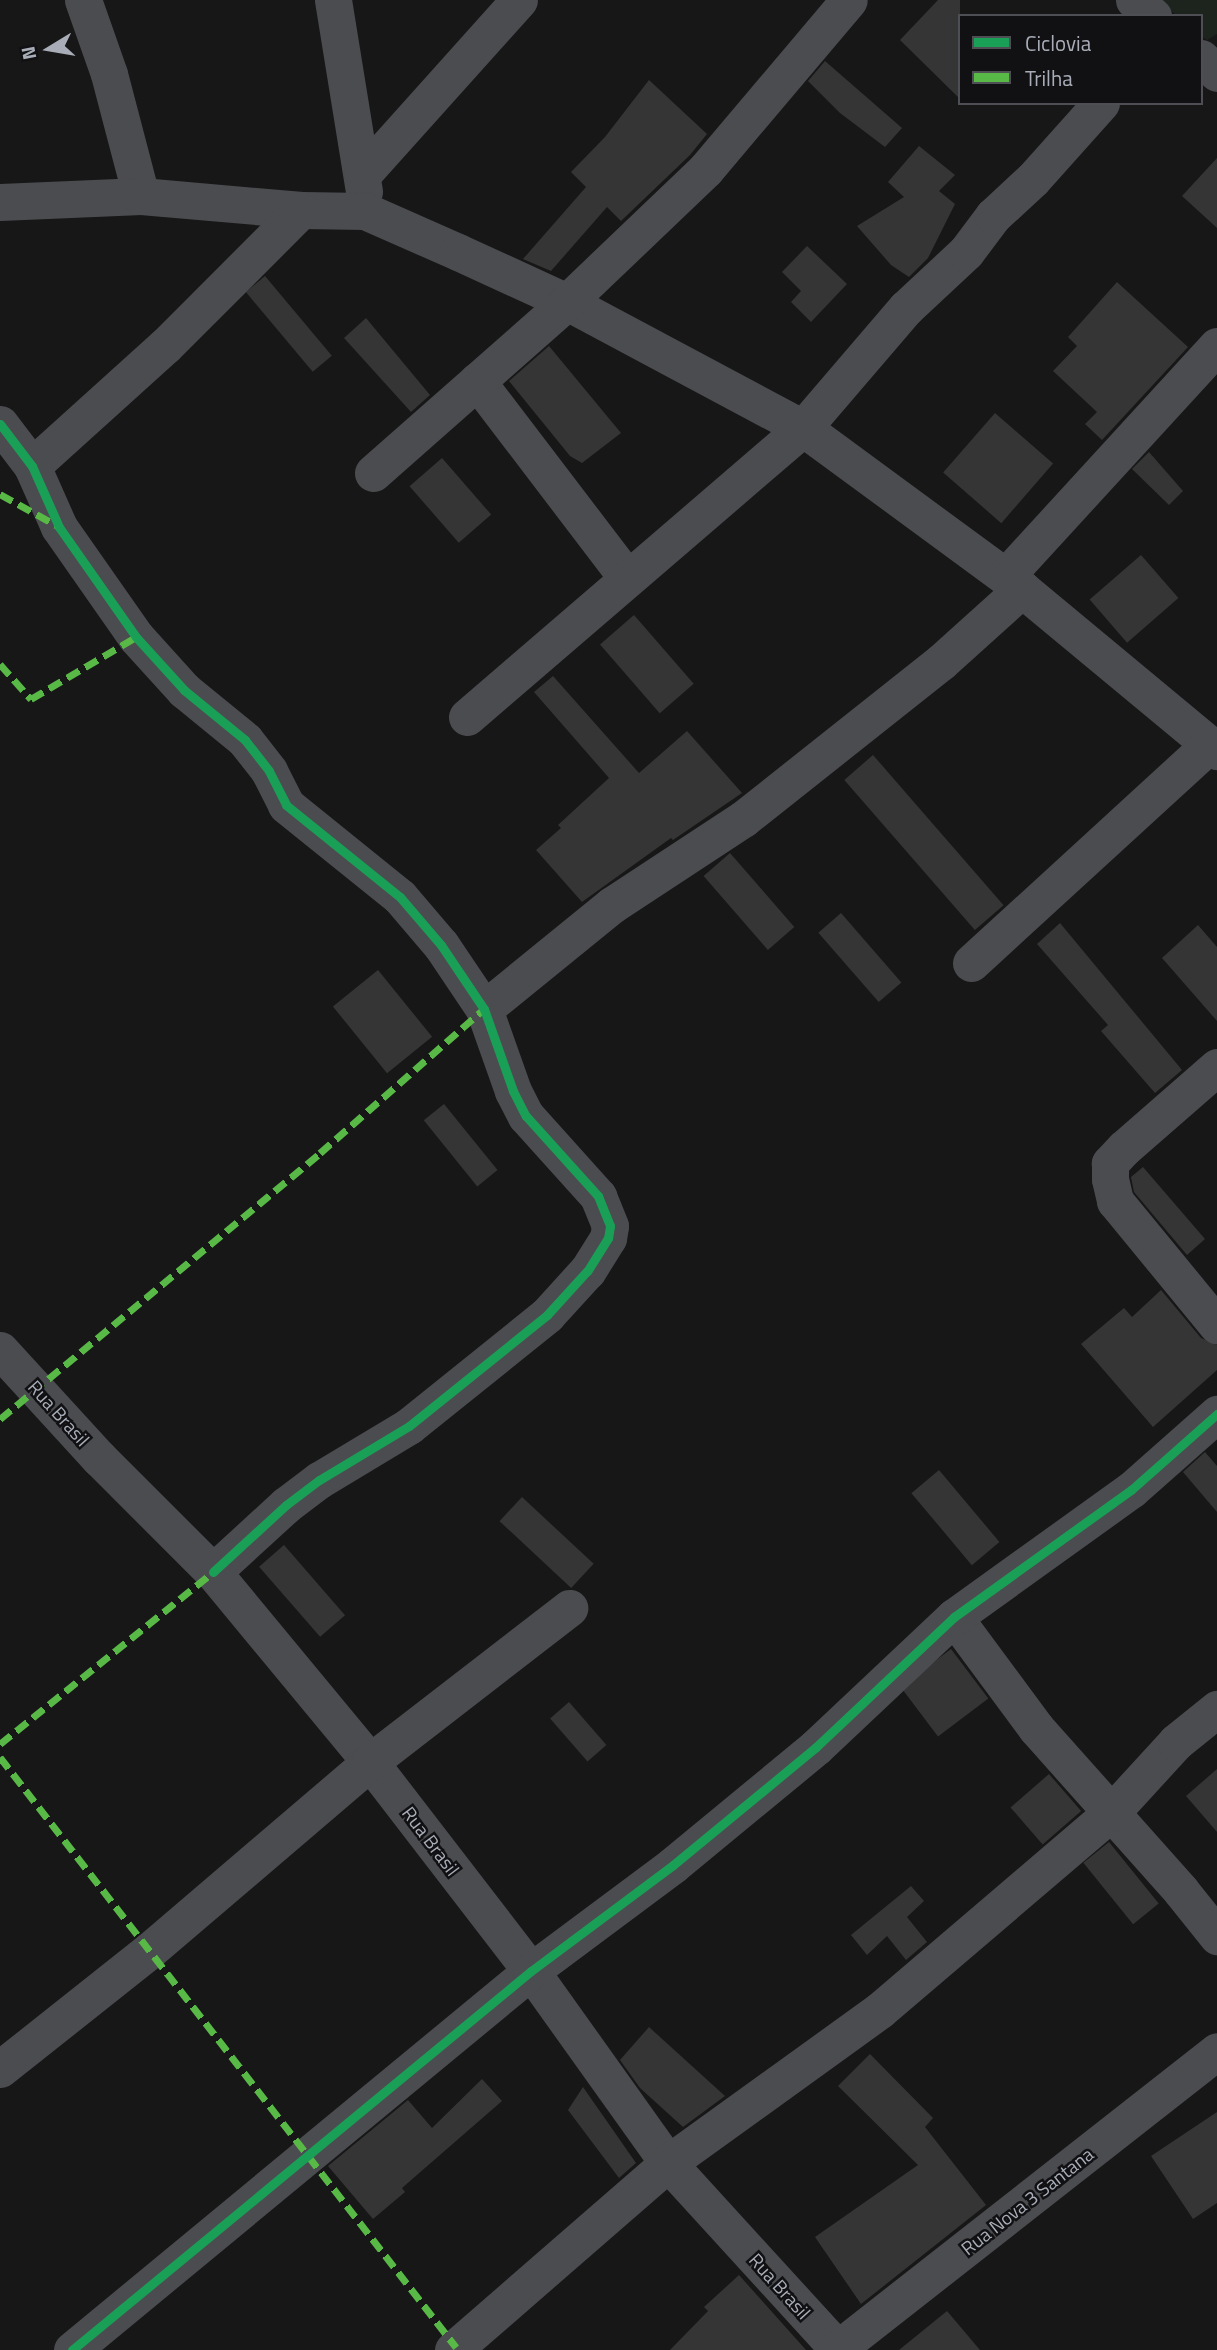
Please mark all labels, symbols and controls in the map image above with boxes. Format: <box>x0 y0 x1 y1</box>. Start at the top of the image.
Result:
north arrow <box>14 14 84 84</box>
legend <box>958 14 1203 105</box>
text: Ciclovia <box>1025 27 1091 59</box>
text: N <box>12 44 43 62</box>
text: Trilha <box>1025 62 1073 94</box>
street label: Rua Brasil <box>24 1375 94 1451</box>
street label: Rua Brasil <box>398 1802 464 1880</box>
street label: Rua Nova 3 Santana <box>956 2142 1098 2260</box>
street label: Rua Brasil <box>745 2248 815 2324</box>

